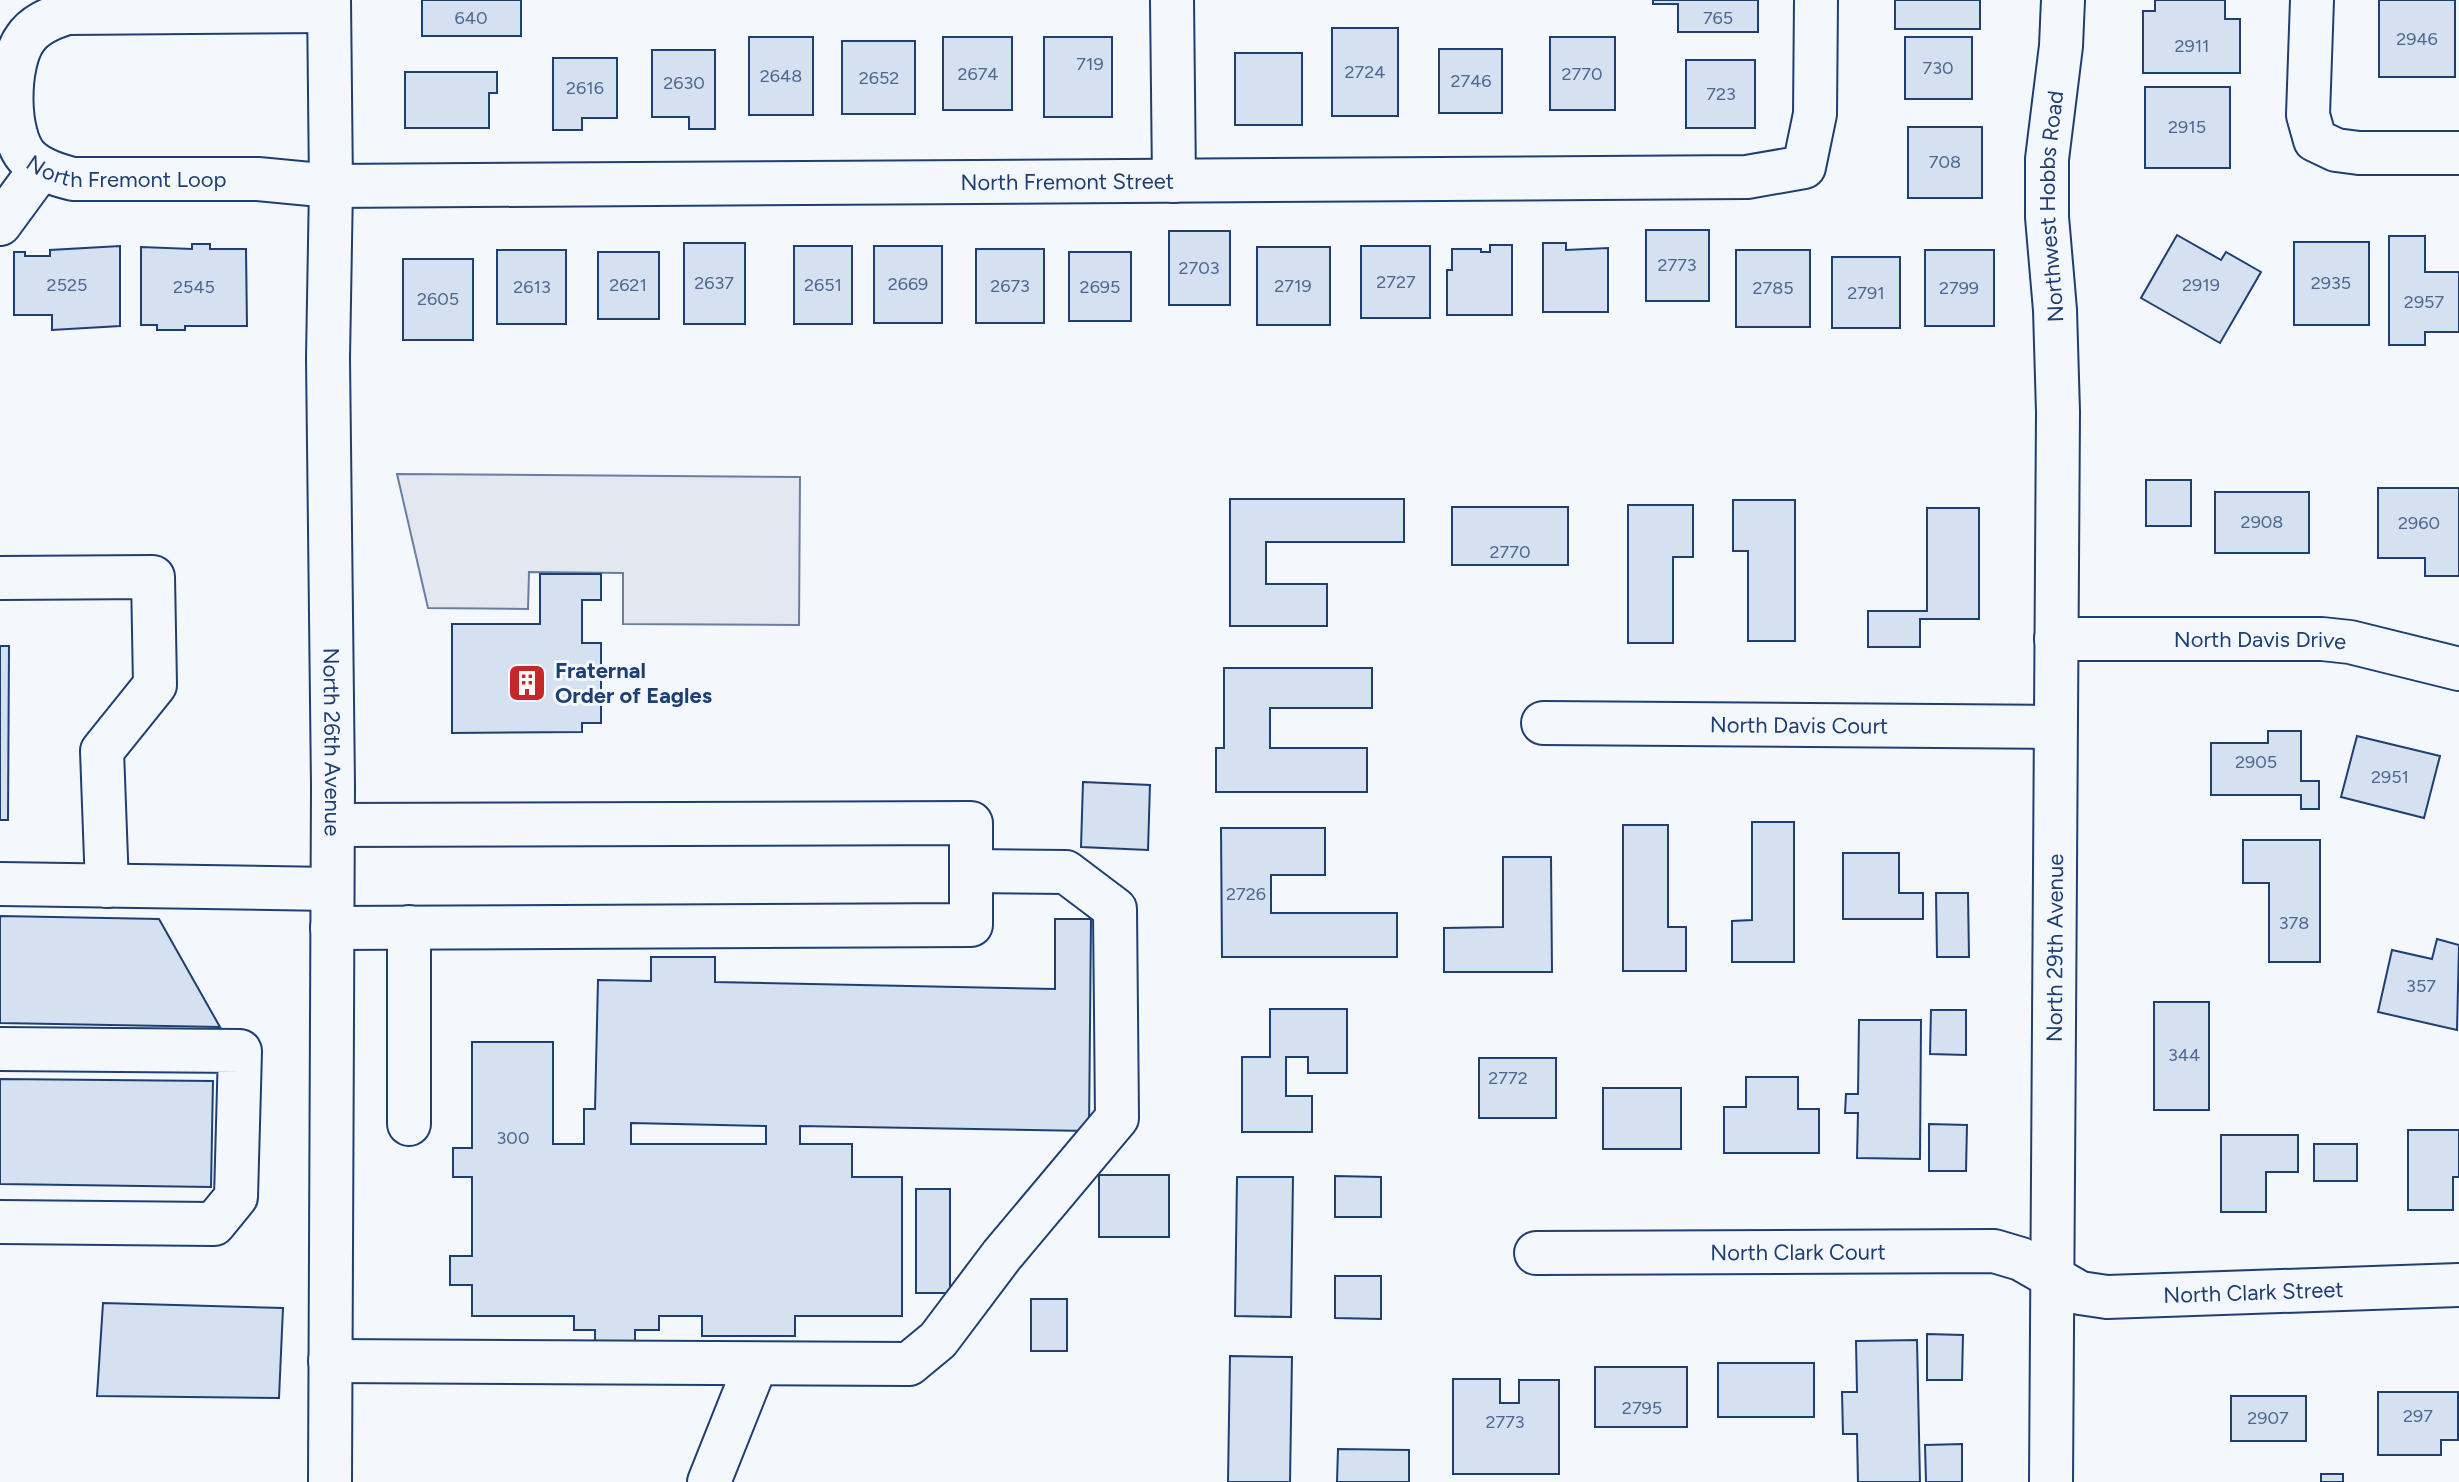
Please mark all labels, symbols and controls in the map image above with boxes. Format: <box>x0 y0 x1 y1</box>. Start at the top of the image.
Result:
house number: 640 <box>455 7 487 29</box>
house number: 765 <box>1703 7 1733 29</box>
house number: 2946 <box>2396 28 2438 50</box>
house number: 2911 <box>2174 35 2210 57</box>
house number: 719 <box>1076 53 1104 75</box>
house number: 730 <box>1923 57 1954 79</box>
house number: 2724 <box>1345 61 1385 83</box>
house number: 2674 <box>957 63 999 85</box>
house number: 2770 <box>1562 63 1602 85</box>
house number: 2648 <box>760 65 802 87</box>
house number: 2652 <box>859 67 899 89</box>
house number: 2746 <box>1450 70 1492 92</box>
house number: 2630 <box>663 72 705 94</box>
house number: 2616 <box>566 77 604 99</box>
house number: 723 <box>1706 83 1736 105</box>
street label: Northwest Hobbs Road <box>2034 89 2069 323</box>
house number: 2915 <box>2168 116 2206 138</box>
street label: North Fremont Loop <box>21 149 227 193</box>
house number: 708 <box>1929 151 1961 173</box>
street label: North Fremont Street <box>960 167 1174 195</box>
house number: 2773 <box>1657 254 1697 276</box>
house number: 2703 <box>1178 257 1220 279</box>
house number: 2727 <box>1376 271 1416 293</box>
house number: 2637 <box>694 272 734 294</box>
house number: 2935 <box>2311 272 2351 294</box>
house number: 2669 <box>888 273 928 295</box>
house number: 2525 <box>47 274 87 296</box>
house number: 2621 <box>609 274 647 296</box>
house number: 2651 <box>804 274 842 296</box>
house number: 2919 <box>2182 274 2220 296</box>
house number: 2673 <box>990 275 1030 297</box>
house number: 2719 <box>1274 275 1312 297</box>
house number: 2545 <box>173 276 215 298</box>
house number: 2613 <box>513 276 551 298</box>
house number: 2695 <box>1080 276 1120 298</box>
house number: 2785 <box>1752 277 1794 299</box>
house number: 2799 <box>1939 277 1979 299</box>
house number: 2791 <box>1847 282 1885 304</box>
house number: 2605 <box>417 288 459 310</box>
house number: 2957 <box>2404 291 2444 313</box>
house number: 2908 <box>2241 511 2283 533</box>
house number: 2960 <box>2398 512 2440 534</box>
house number: 2770 <box>1490 541 1530 563</box>
street label: North Davis Drive <box>2174 626 2348 655</box>
street label: North 26th Avenue <box>318 648 347 836</box>
place label: Fraternal Order of Eagles <box>555 657 712 709</box>
building icon: Fraternal Order of Eagles <box>506 662 548 704</box>
street label: North Davis Court <box>1710 711 1888 739</box>
house number: 2905 <box>2235 751 2277 773</box>
house number: 2951 <box>2371 766 2409 788</box>
street label: North 29th Avenue <box>2040 854 2069 1042</box>
house number: 2726 <box>1226 883 1266 905</box>
house number: 378 <box>2279 912 2309 934</box>
house number: 357 <box>2406 975 2436 997</box>
house number: 344 <box>2168 1044 2200 1066</box>
house number: 2772 <box>1488 1067 1528 1089</box>
house number: 300 <box>497 1127 529 1149</box>
street label: North Clark Court <box>1710 1238 1886 1266</box>
street label: North Clark Street <box>2163 1275 2344 1309</box>
house number: 2795 <box>1622 1397 1662 1419</box>
house number: 297 <box>2403 1405 2433 1427</box>
house number: 2907 <box>2247 1407 2289 1429</box>
house number: 2773 <box>1485 1411 1525 1433</box>

